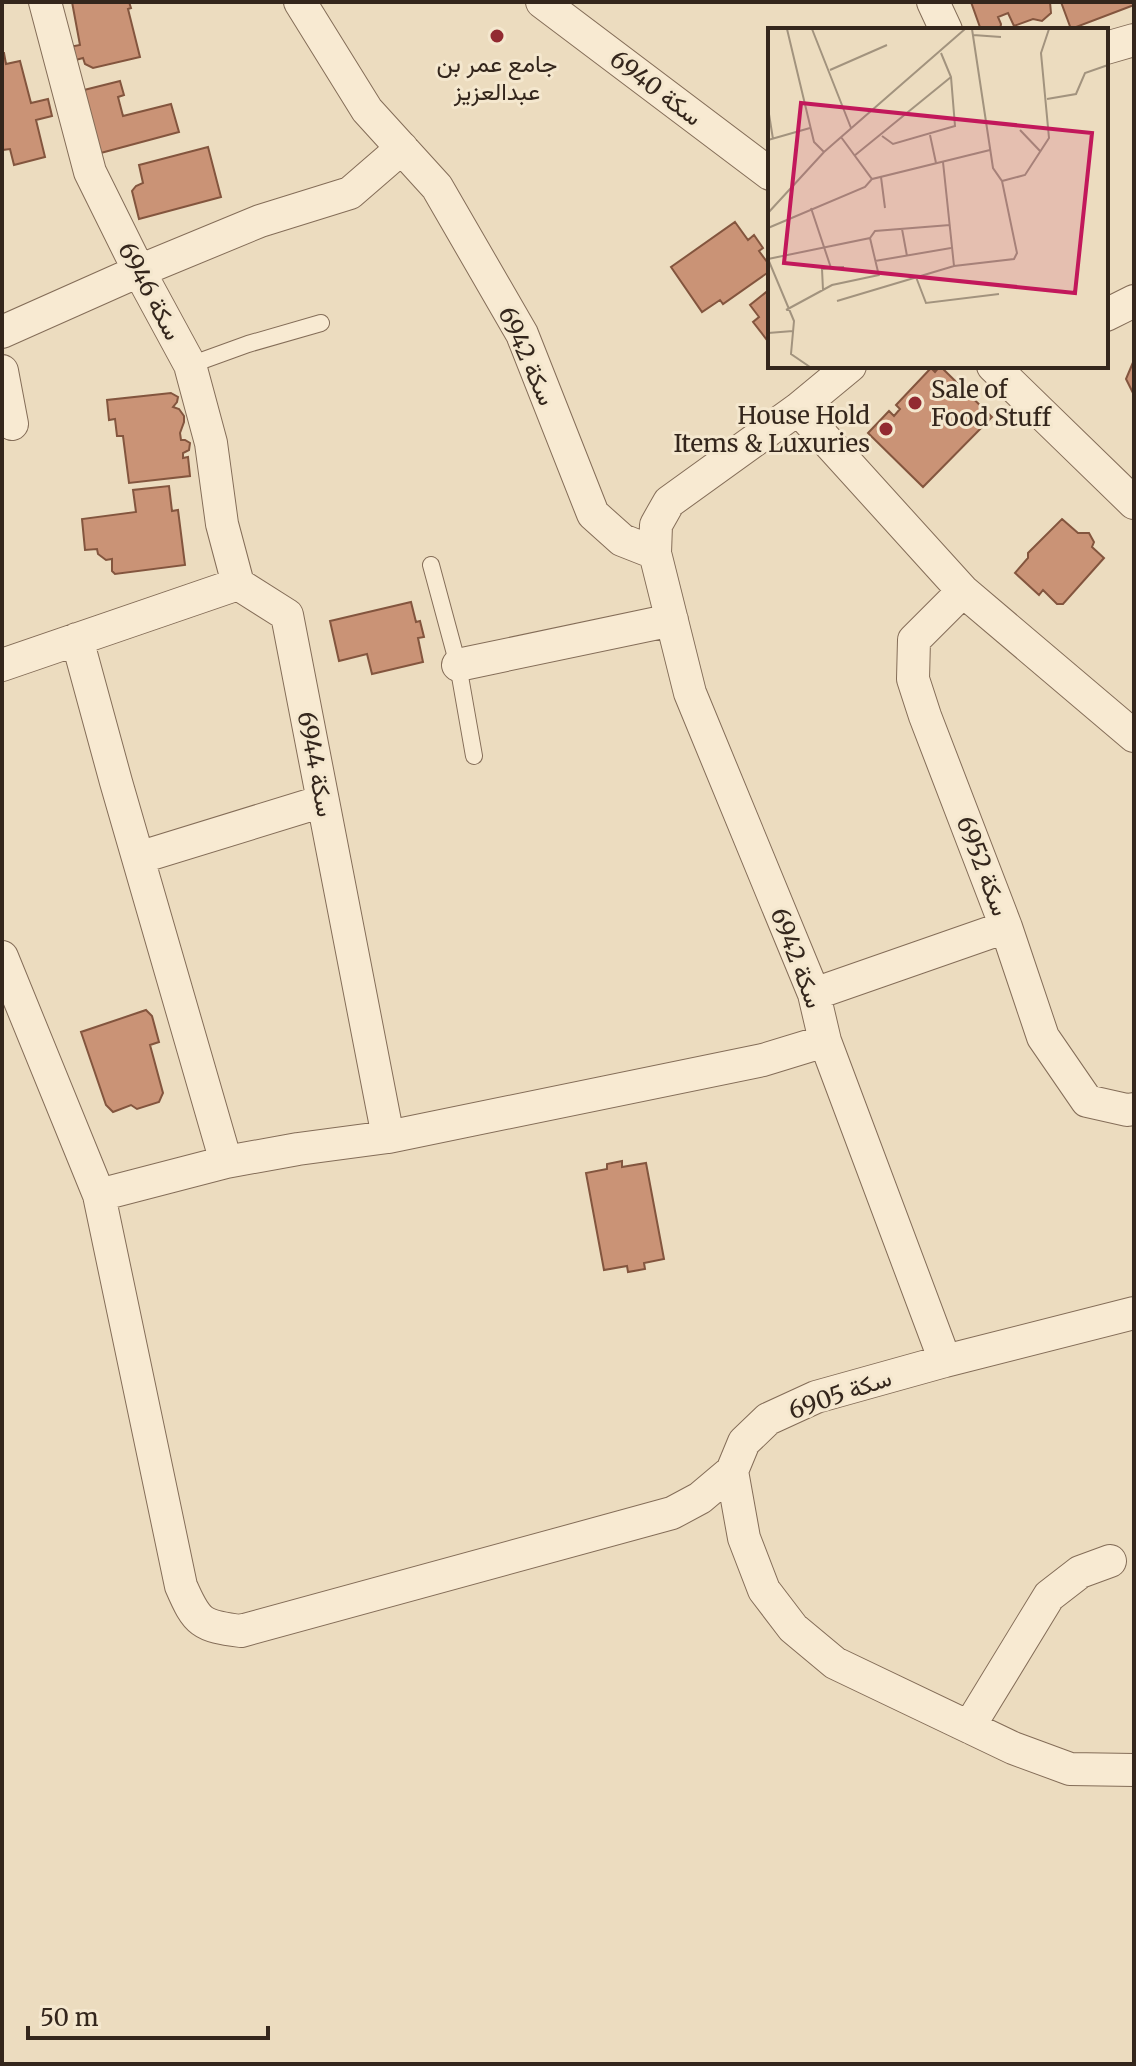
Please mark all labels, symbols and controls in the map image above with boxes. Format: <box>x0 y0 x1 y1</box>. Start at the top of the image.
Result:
marker: جامع عمر بن عبدالعزيز <box>488 27 506 45</box>
inset map <box>768 28 1108 368</box>
street label: سكة 6940 <box>604 43 708 133</box>
place label: جامع عمر بن عبدالعزيز <box>437 48 557 107</box>
street label: سكة 6946 <box>111 237 189 345</box>
street label: سكة 6942 <box>491 302 563 410</box>
place label: Sale of Food Stuff <box>931 374 1052 433</box>
marker: Sale of Food Stuff <box>906 394 924 412</box>
place label: House Hold Items & Luxuries <box>673 400 870 459</box>
marker: House Hold Items & Luxuries <box>877 420 895 438</box>
street label: سكة 6944 <box>291 709 341 819</box>
street label: سكة 6952 <box>950 812 1016 920</box>
street label: سكة 6942 <box>764 903 830 1013</box>
street label: سكة 6905 <box>785 1362 895 1426</box>
scale bar <box>28 1990 268 2040</box>
text: 50 m <box>40 2002 99 2033</box>

